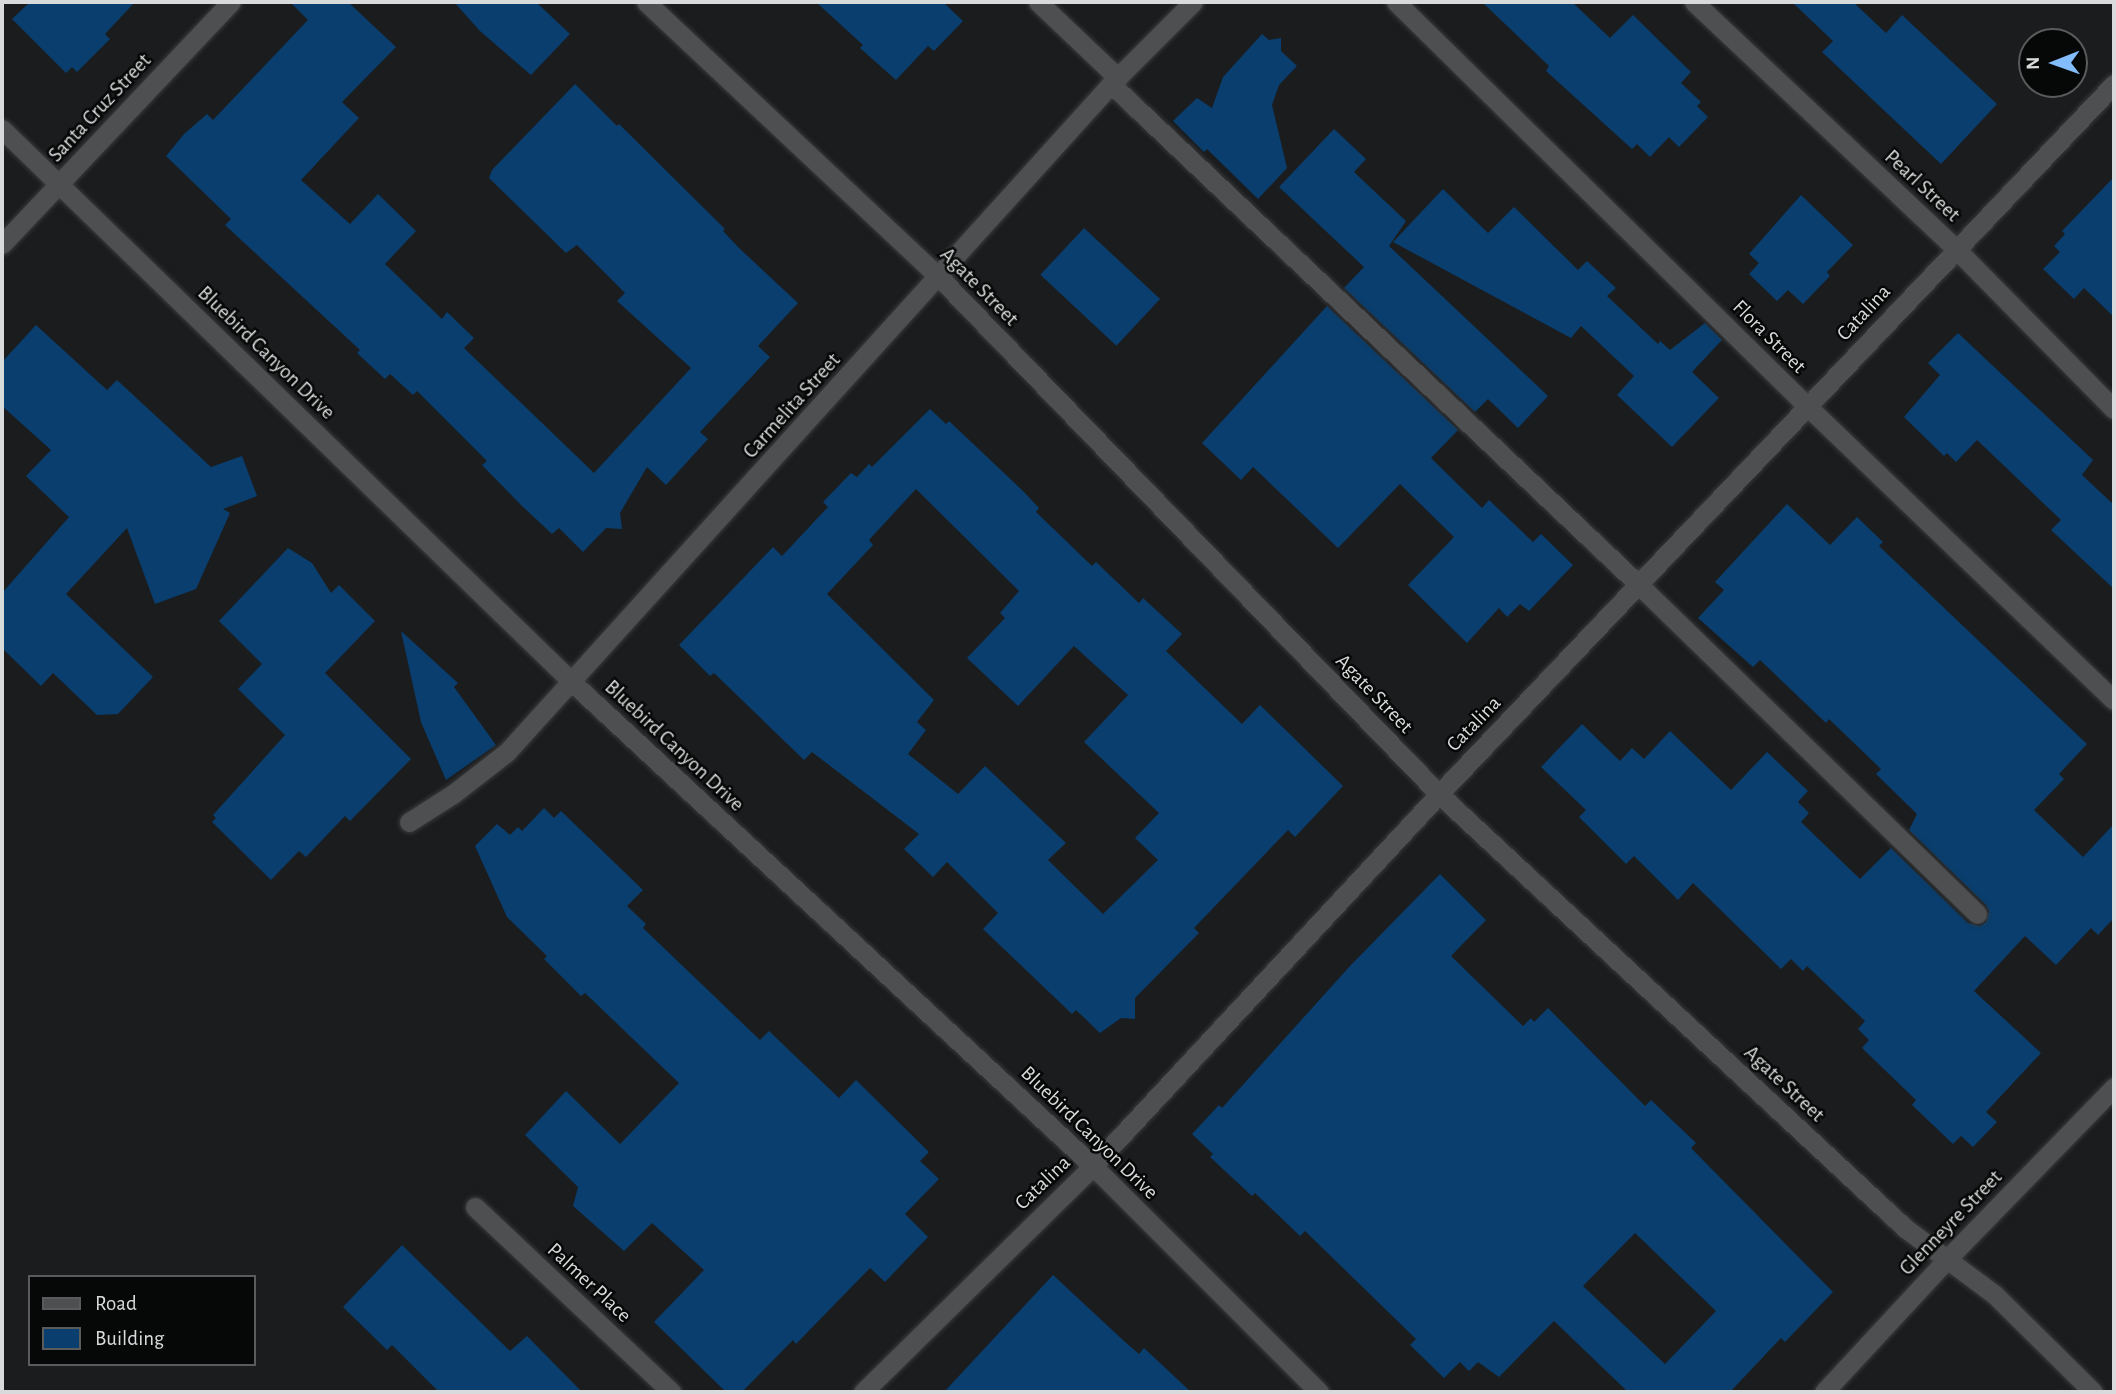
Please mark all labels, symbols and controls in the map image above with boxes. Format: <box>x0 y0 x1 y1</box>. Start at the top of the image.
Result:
north arrow <box>2018 28 2088 98</box>
street label: Santa Cruz Street <box>43 48 157 168</box>
text: N <box>2024 57 2043 70</box>
street label: Pearl Street <box>1879 145 1965 227</box>
street label: Agate Street <box>934 242 1024 332</box>
street label: Catalina <box>1832 280 1896 346</box>
street label: Bluebird Canyon Drive <box>192 281 340 425</box>
street label: Flora Street <box>1727 295 1811 379</box>
street label: Carmelita Street <box>738 348 846 464</box>
street label: Agate Street <box>1330 649 1418 739</box>
street label: Bluebird Canyon Drive <box>599 675 749 817</box>
street label: Catalina <box>1441 691 1507 757</box>
street label: Agate Street <box>1739 1040 1829 1128</box>
street label: Bluebird Canyon Drive <box>1015 1061 1163 1205</box>
street label: Catalina <box>1010 1150 1076 1216</box>
street label: Glenneyre Street <box>1894 1165 2008 1281</box>
street label: Palmer Place <box>542 1238 636 1328</box>
legend <box>28 1275 256 1366</box>
text: Road <box>95 1293 137 1314</box>
text: Building <box>95 1328 164 1349</box>

